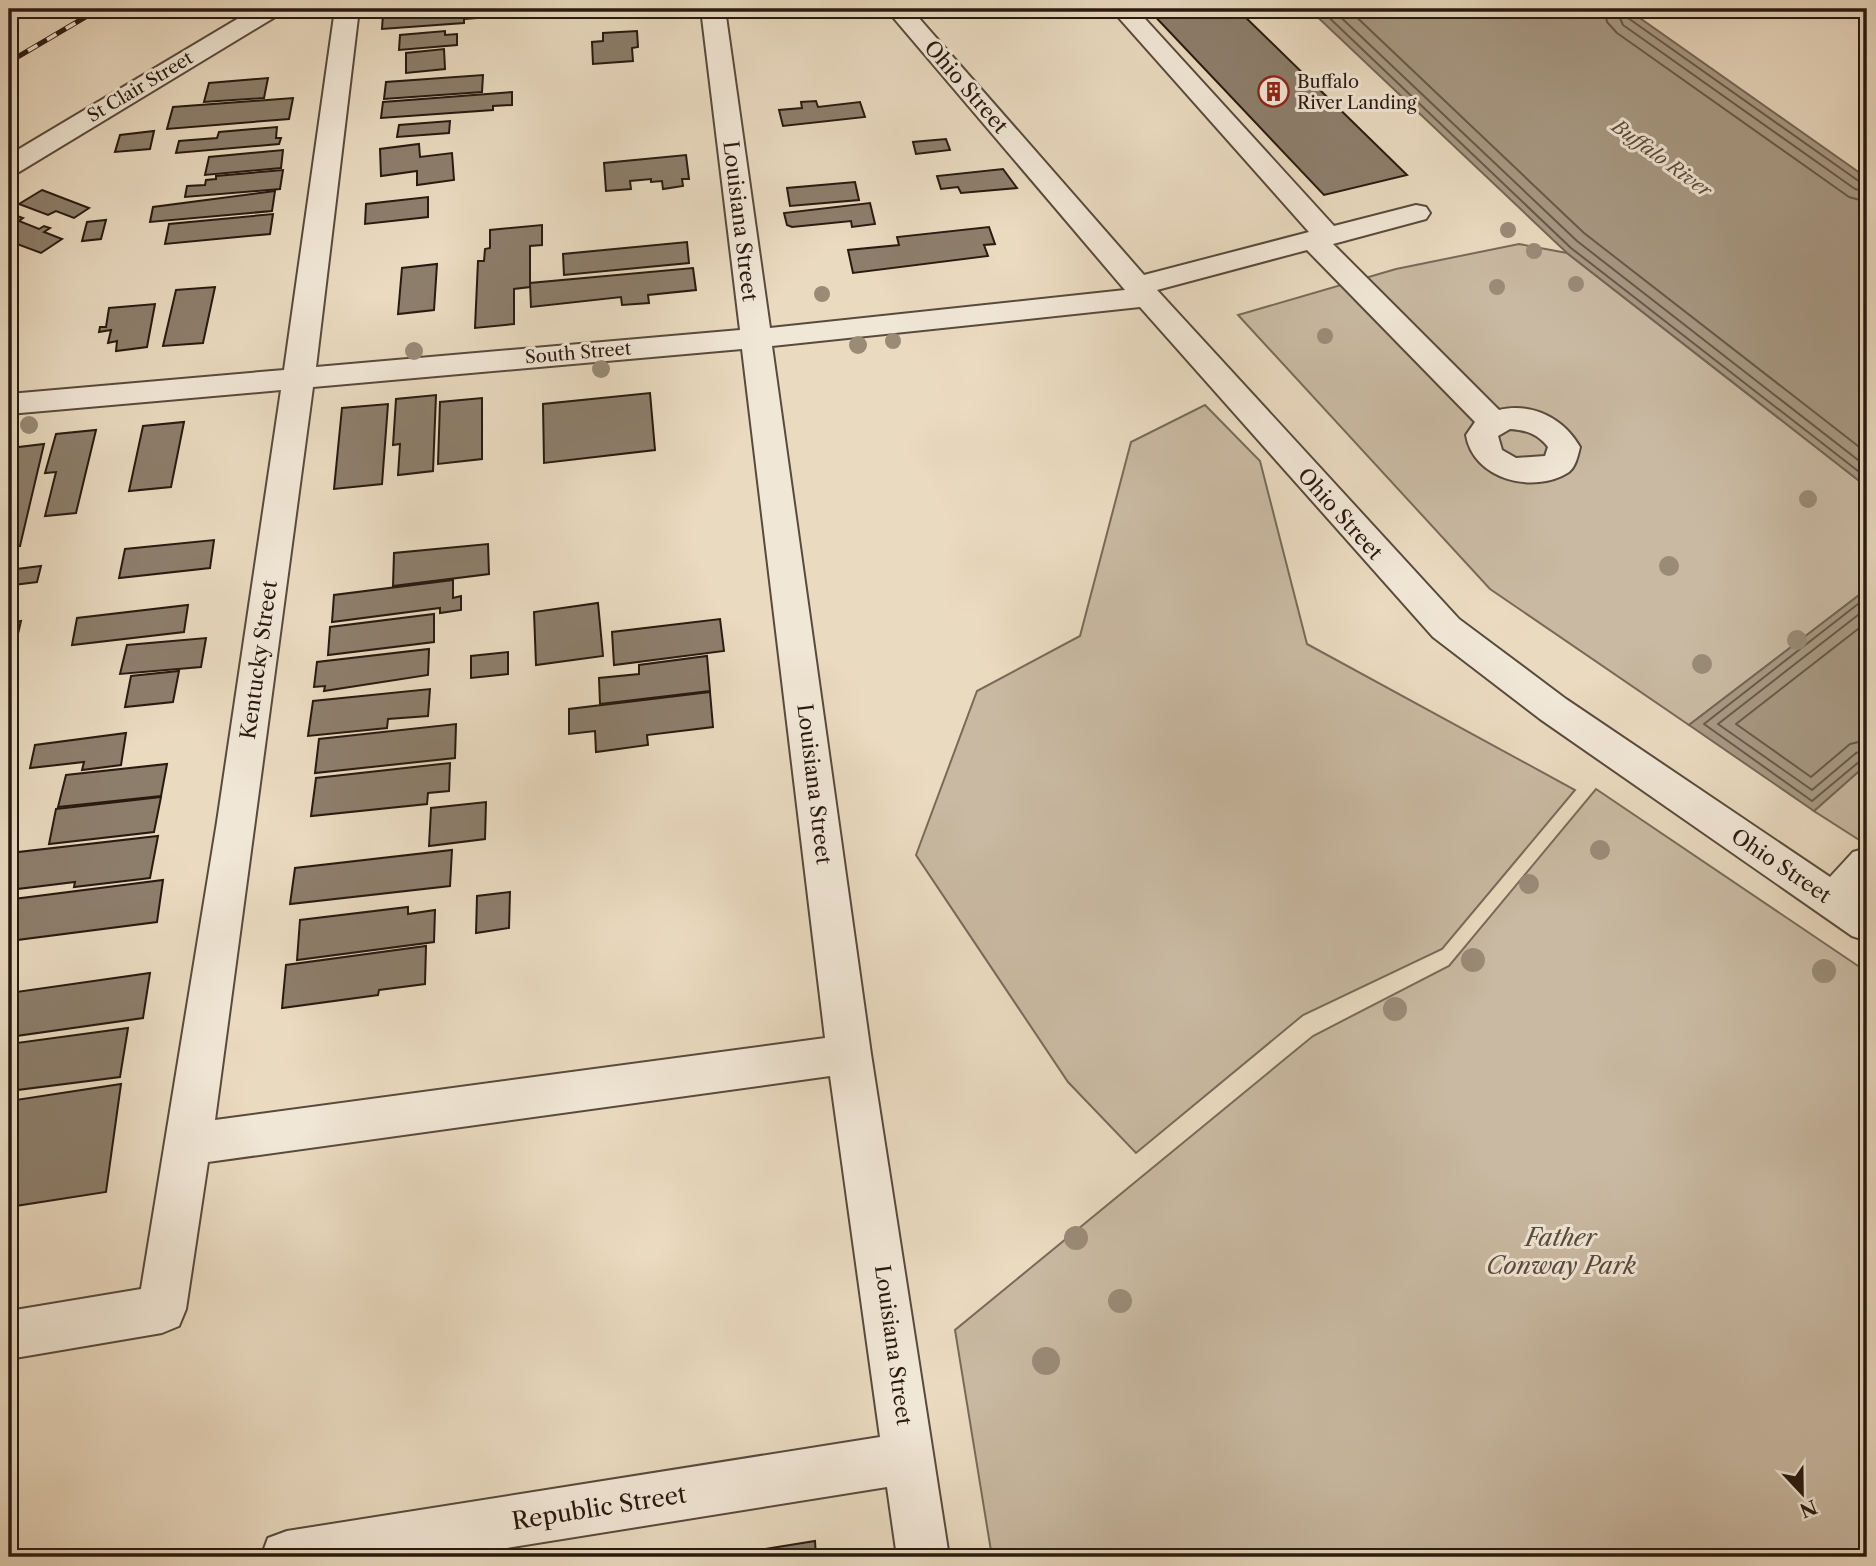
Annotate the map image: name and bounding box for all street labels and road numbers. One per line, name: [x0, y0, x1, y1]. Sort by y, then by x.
street label: Ohio Street: [919, 35, 1014, 139]
street label: St Clair Street: [83, 47, 197, 127]
street label: Louisiana Street: [718, 139, 763, 303]
street label: South Street: [524, 337, 633, 369]
street label: Ohio Street: [1293, 463, 1388, 565]
street label: Kentucky Street: [235, 578, 282, 741]
street label: Louisiana Street: [792, 702, 837, 866]
street label: Ohio Street: [1727, 823, 1836, 908]
street label: Louisiana Street: [870, 1263, 917, 1427]
street label: Republic Street: [510, 1479, 689, 1536]

